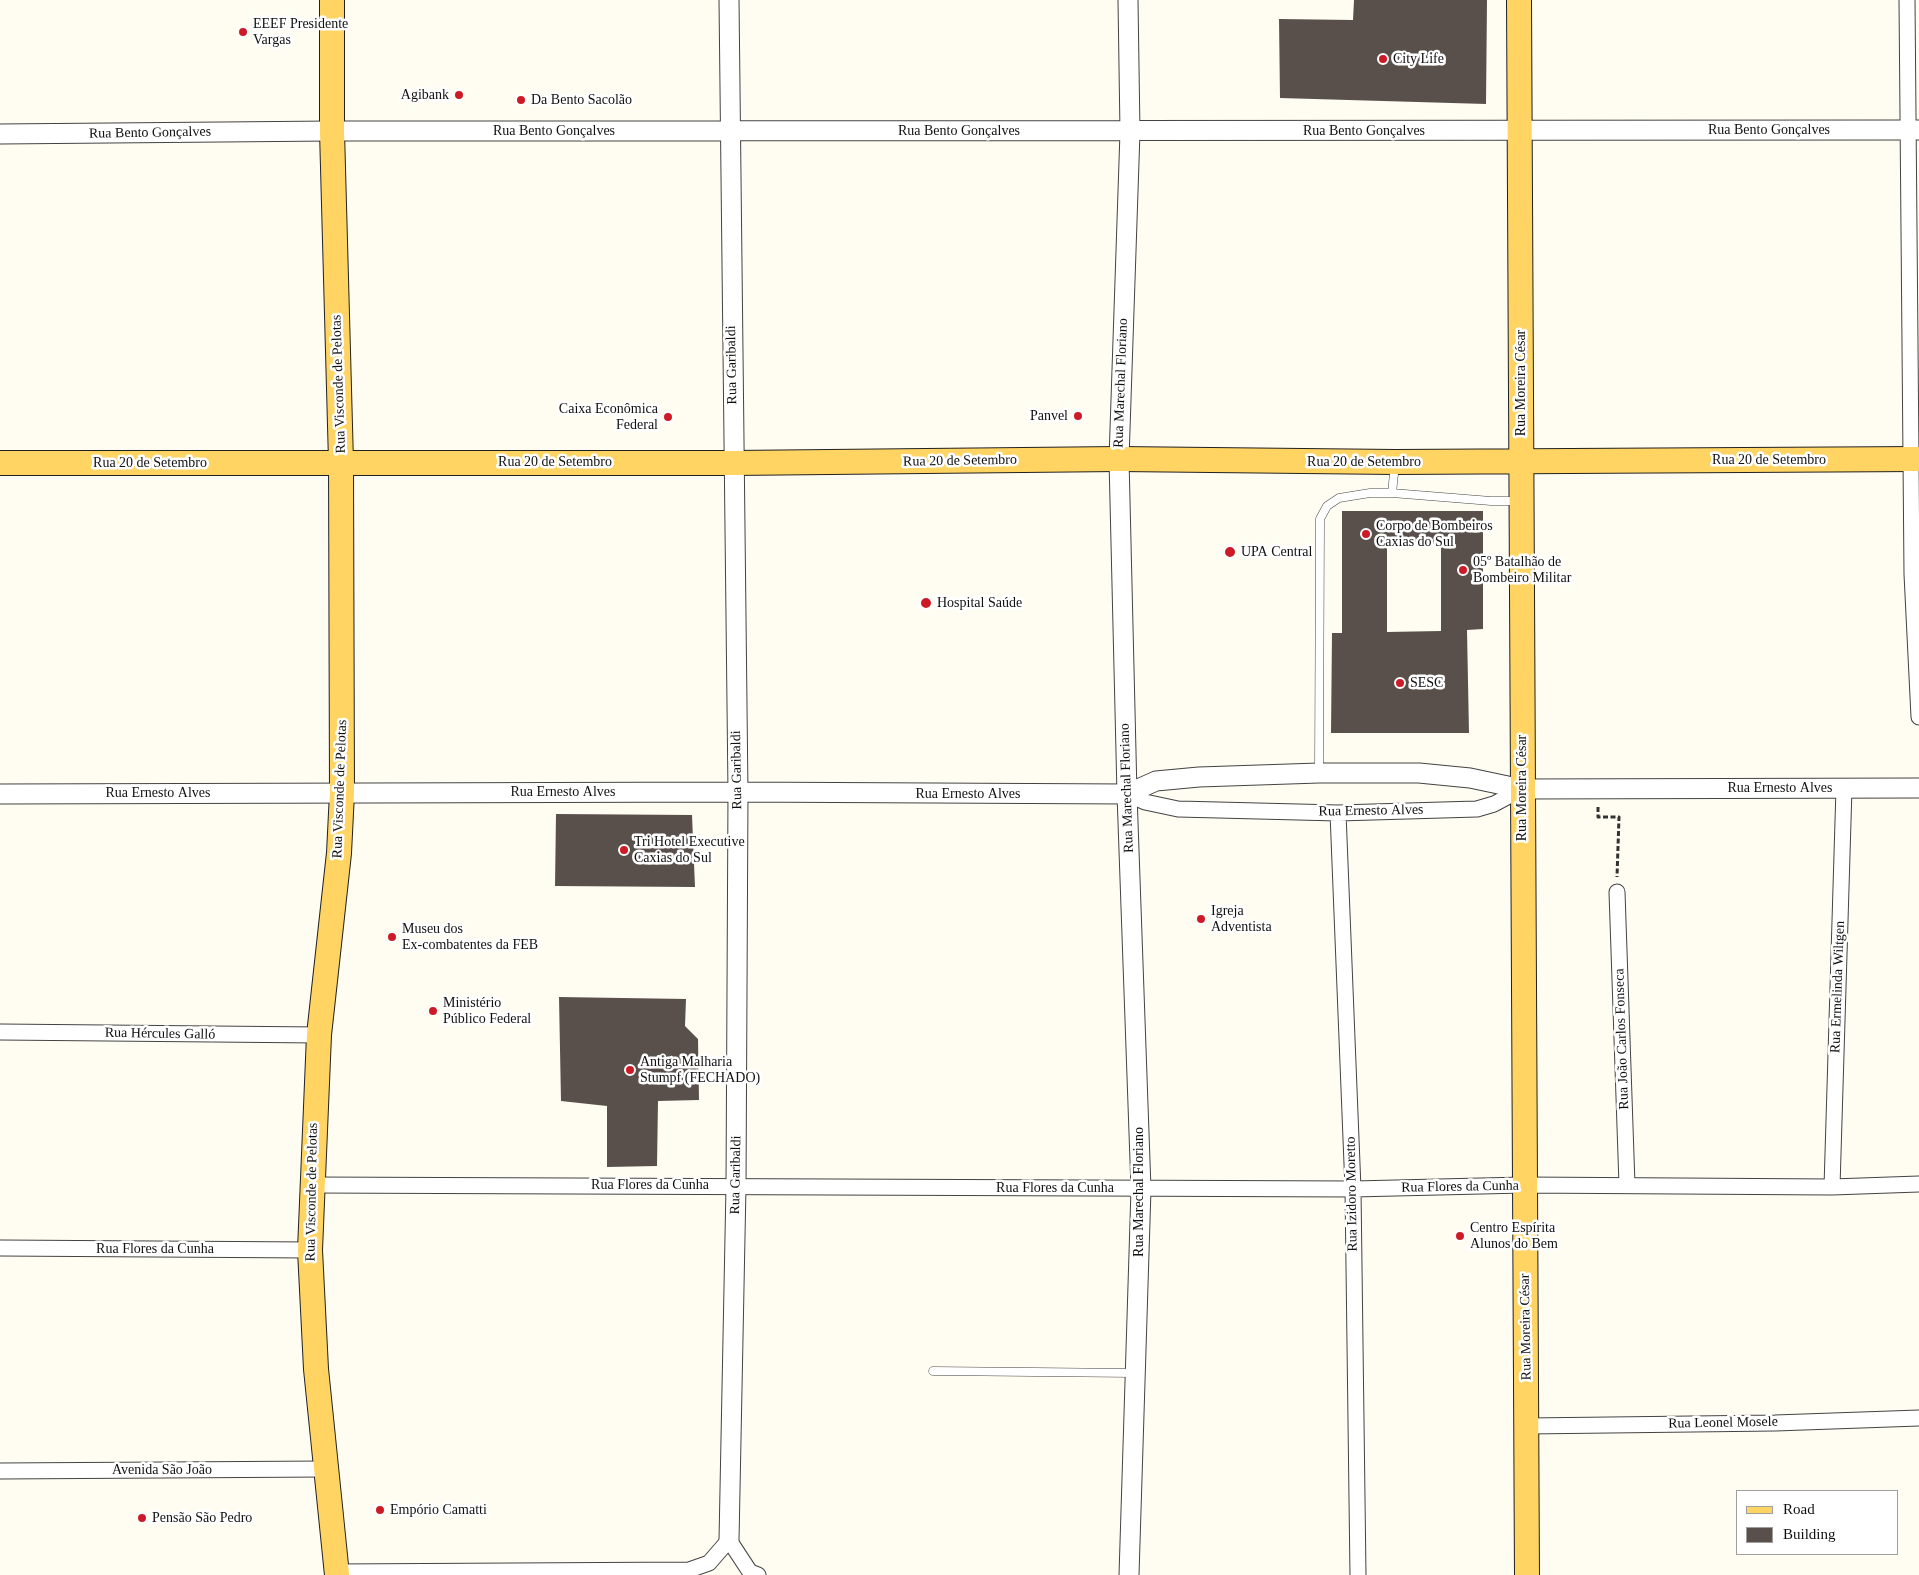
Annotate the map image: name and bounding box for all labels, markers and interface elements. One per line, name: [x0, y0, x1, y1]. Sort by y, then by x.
place label: EEEF Presidente Vargas: [253, 16, 348, 48]
marker: EEEF Presidente Vargas: [237, 26, 249, 38]
place label: City Life: [1393, 51, 1444, 67]
marker: City Life: [1377, 53, 1389, 65]
place label: Agibank: [401, 87, 449, 103]
marker: Agibank: [453, 89, 465, 101]
place label: Da Bento Sacolão: [531, 92, 632, 108]
marker: Da Bento Sacolão: [515, 94, 527, 106]
street label: Rua Bento Gonçalves: [1708, 122, 1830, 138]
street label: Rua Bento Gonçalves: [493, 123, 615, 139]
street label: Rua Bento Gonçalves: [898, 123, 1020, 139]
street label: Rua Bento Gonçalves: [1303, 123, 1425, 139]
street label: Rua Bento Gonçalves: [89, 124, 211, 142]
street label: Rua Visconde de Pelotas: [328, 314, 350, 454]
street label: Rua Marechal Floriano: [1110, 318, 1132, 448]
street label: Rua Garibaldi: [723, 325, 741, 405]
street label: Rua Moreira César: [1513, 330, 1529, 436]
place label: Caixa Econômica Federal: [559, 401, 658, 434]
place label: Panvel: [1030, 408, 1068, 424]
marker: Panvel: [1072, 410, 1084, 422]
marker: Caixa Econômica Federal: [662, 411, 674, 423]
street label: Rua 20 de Setembro: [903, 452, 1017, 470]
street label: Rua 20 de Setembro: [1712, 452, 1826, 468]
street label: Rua 20 de Setembro: [498, 454, 612, 470]
street label: Rua 20 de Setembro: [1307, 454, 1421, 470]
street label: Rua 20 de Setembro: [93, 455, 207, 471]
place label: Corpo de Bombeiros Caxias do Sul: [1376, 518, 1493, 550]
marker: Corpo de Bombeiros Caxias do Sul: [1360, 528, 1372, 540]
place label: UPA Central: [1241, 544, 1312, 560]
marker: UPA Central: [1223, 545, 1237, 559]
place label: 05º Batalhão de Bombeiro Militar: [1473, 554, 1571, 586]
marker: 05º Batalhão de Bombeiro Militar: [1457, 564, 1469, 576]
place label: Hospital Saúde: [937, 595, 1022, 611]
marker: Hospital Saúde: [919, 596, 933, 610]
place label: SESC: [1410, 675, 1443, 691]
marker: SESC: [1394, 677, 1406, 689]
street label: Rua Visconde de Pelotas: [329, 719, 351, 859]
street label: Rua Marechal Floriano: [1116, 723, 1138, 853]
street label: Rua Garibaldi: [728, 730, 746, 810]
street label: Rua Moreira César: [1514, 735, 1530, 841]
street label: Rua Ernesto Alves: [1728, 780, 1832, 796]
street label: Rua Ernesto Alves: [511, 784, 615, 800]
street label: Rua Ernesto Alves: [106, 785, 210, 801]
street label: Rua Ernesto Alves: [916, 786, 1020, 802]
street label: Rua Ernesto Alves: [1318, 802, 1424, 820]
place label: Tri Hotel Executive Caxias do Sul: [634, 834, 745, 866]
marker: Tri Hotel Executive Caxias do Sul: [618, 844, 630, 856]
place label: Igreja Adventista: [1211, 903, 1272, 936]
marker: Igreja Adventista: [1195, 913, 1207, 925]
place label: Museu dos Ex-combatentes da FEB: [402, 921, 538, 954]
street label: Rua Ermelinda Wiltgen: [1827, 921, 1849, 1053]
marker: Museu dos Ex-combatentes da FEB: [386, 931, 398, 943]
street label: Rua João Carlos Fonseca: [1611, 968, 1633, 1110]
place label: Ministério Público Federal: [443, 995, 531, 1028]
marker: Ministério Público Federal: [427, 1005, 439, 1017]
street label: Rua Hércules Galló: [105, 1025, 215, 1043]
place label: Antiga Malharia Stumpf (FECHADO): [640, 1054, 760, 1086]
marker: Antiga Malharia Stumpf (FECHADO): [624, 1064, 636, 1076]
street label: Rua Visconde de Pelotas: [302, 1122, 322, 1262]
street label: Rua Marechal Floriano: [1131, 1127, 1147, 1257]
street label: Rua Garibaldi: [727, 1135, 745, 1215]
street label: Rua Izidoro Moretto: [1343, 1136, 1361, 1252]
street label: Rua Flores da Cunha: [591, 1177, 709, 1193]
street label: Rua Flores da Cunha: [1401, 1178, 1519, 1196]
street label: Rua Flores da Cunha: [996, 1180, 1114, 1196]
place label: Centro Espírita Alunos do Bem: [1470, 1220, 1558, 1252]
marker: Centro Espírita Alunos do Bem: [1454, 1230, 1466, 1242]
street label: Rua Flores da Cunha: [96, 1241, 214, 1257]
street label: Rua Moreira César: [1517, 1274, 1535, 1380]
street label: Rua Leonel Mosele: [1668, 1414, 1778, 1432]
street label: Avenida São João: [112, 1462, 212, 1478]
legend: [1736, 1490, 1899, 1555]
text: Road: [1783, 1501, 1815, 1517]
place label: Empório Camatti: [390, 1502, 487, 1518]
marker: Empório Camatti: [374, 1504, 386, 1516]
place label: Pensão São Pedro: [152, 1510, 252, 1526]
marker: Pensão São Pedro: [136, 1512, 148, 1524]
text: Building: [1783, 1526, 1836, 1542]

